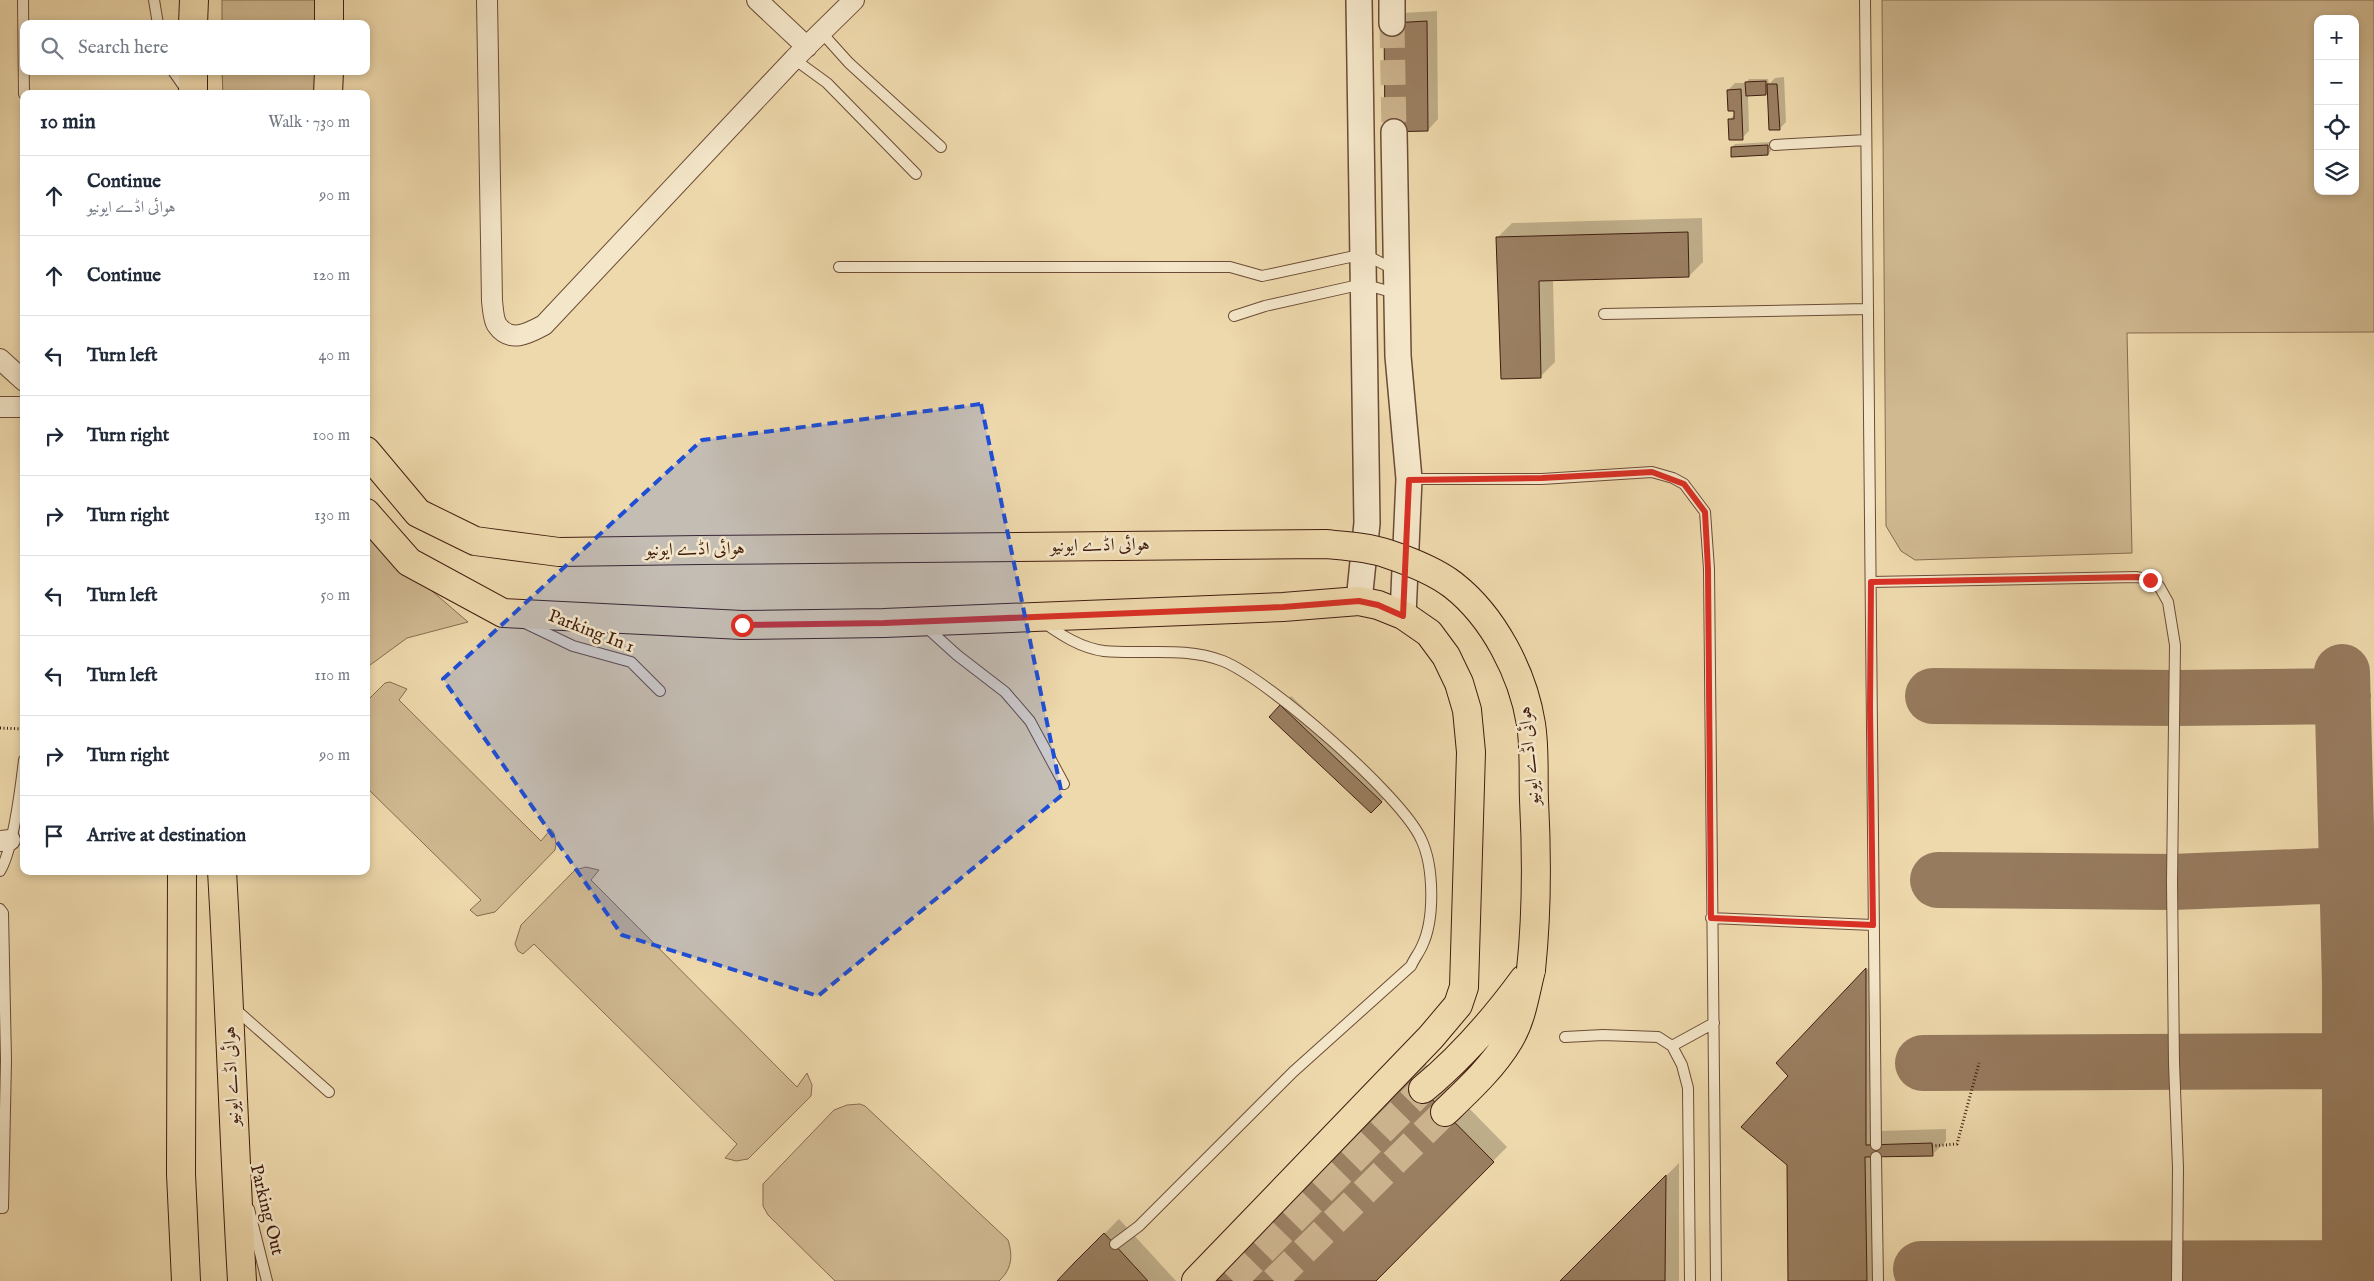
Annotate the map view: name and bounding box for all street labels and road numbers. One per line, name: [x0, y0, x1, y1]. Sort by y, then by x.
street label: ہوائی اڈے ایونیو: [1048, 534, 1150, 558]
street label: ہوائی اڈے ایونیو: [643, 538, 745, 562]
street label: Parking In 1: [545, 605, 637, 659]
street label: ہوائی اڈے ایونیو: [1514, 705, 1546, 809]
street label: ہوائی اڈے ایونیو: [219, 1026, 245, 1128]
street label: Parking Out: [244, 1162, 288, 1258]

